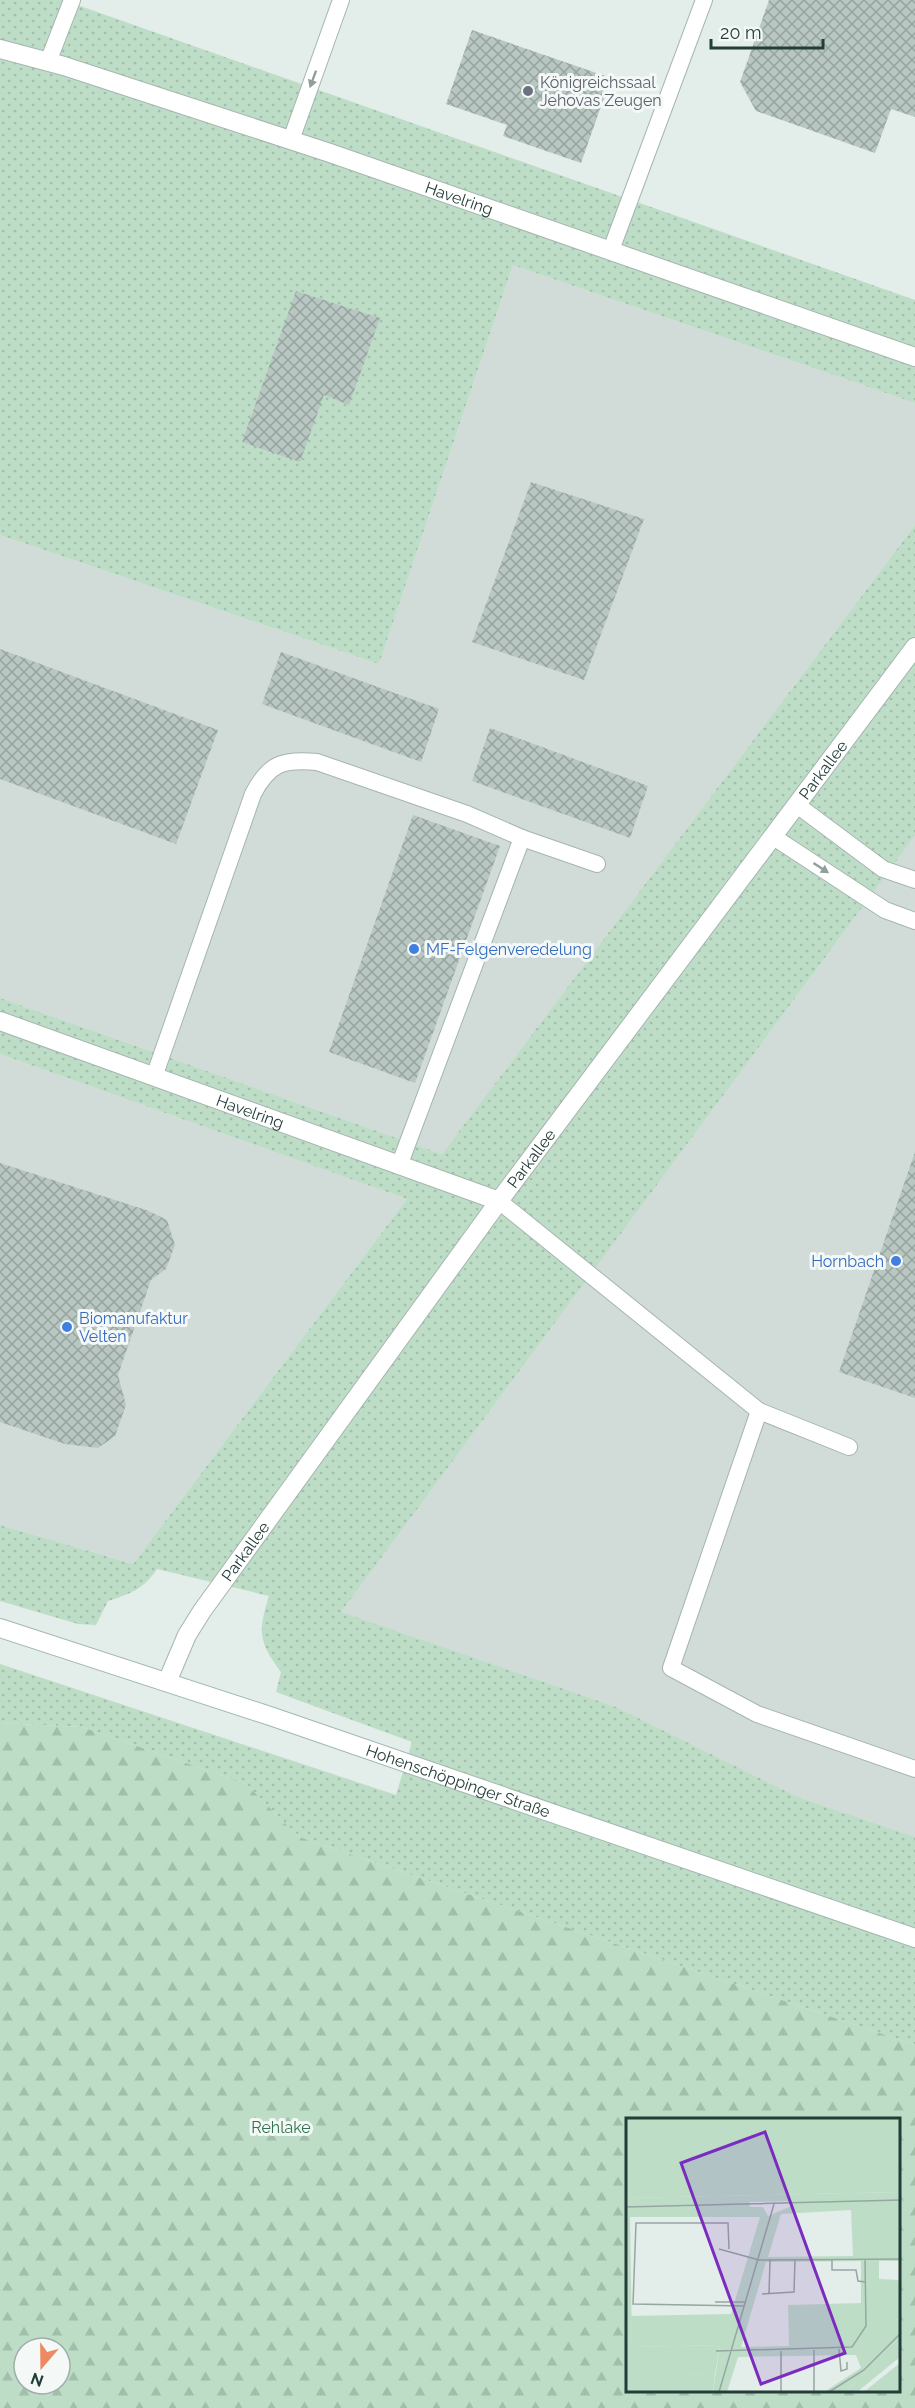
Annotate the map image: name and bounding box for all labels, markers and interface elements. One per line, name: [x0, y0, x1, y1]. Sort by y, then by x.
scale bar: [711, 12, 824, 50]
text: 20 m: [720, 22, 762, 43]
one-way arrow: [307, 70, 317, 88]
place label: Königreichssaal Jehovas Zeugen: [540, 73, 662, 110]
marker: Königreichssaal Jehovas Zeugen: [521, 84, 535, 98]
street label: Havelring: [423, 177, 496, 219]
street label: Parkallee: [795, 736, 851, 803]
one-way arrow: [813, 863, 830, 874]
place label: MF-Felgenveredelung: [426, 940, 592, 959]
marker: MF-Felgenveredelung: [407, 942, 421, 956]
street label: Havelring: [214, 1090, 287, 1132]
street label: Parkallee: [503, 1125, 559, 1192]
place label: Hornbach: [811, 1252, 884, 1271]
marker: Hornbach: [889, 1254, 903, 1268]
place label: Biomanufaktur Velten: [79, 1309, 188, 1346]
marker: Biomanufaktur Velten: [60, 1320, 74, 1334]
street label: Parkallee: [217, 1518, 273, 1585]
street label: Hohenschöppinger Straße: [364, 1740, 553, 1821]
park label: Rehlake: [251, 2118, 311, 2137]
inset map: [626, 2118, 900, 2393]
north arrow: [12, 2336, 72, 2396]
text: N: [28, 2369, 46, 2391]

